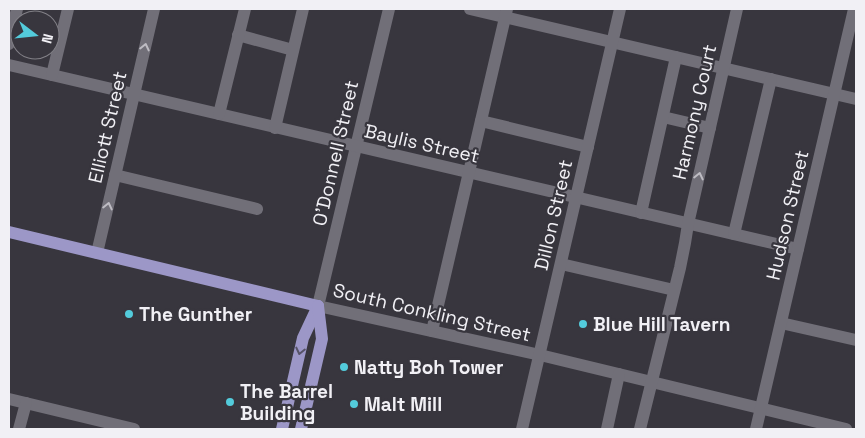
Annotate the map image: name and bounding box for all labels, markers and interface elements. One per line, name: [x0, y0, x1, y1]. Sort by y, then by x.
north arrow: [10, 10, 60, 60]
text: N: [38, 32, 57, 46]
street label: Harmony Court: [667, 42, 722, 182]
one-way arrow: [139, 43, 150, 52]
street label: Elliott Street: [82, 69, 133, 186]
street label: O'Donnell Street: [307, 78, 364, 228]
street label: Baylis Street: [362, 118, 482, 169]
street label: Hudson Street: [760, 148, 815, 283]
street label: Dillon Street: [529, 157, 578, 273]
one-way arrow: [693, 172, 703, 181]
one-way arrow: [102, 201, 113, 210]
street label: South Conkling Street: [331, 278, 533, 347]
place label: The Gunther: [139, 302, 252, 327]
marker: The Gunther: [123, 308, 135, 320]
place label: Blue Hill Tavern: [593, 312, 730, 337]
marker: Blue Hill Tavern: [577, 318, 589, 330]
one-way arrow: [295, 346, 306, 355]
place label: Natty Boh Tower: [354, 355, 504, 380]
marker: Natty Boh Tower: [338, 361, 350, 373]
place label: The Barrel Building: [240, 379, 333, 426]
place label: Malt Mill: [364, 392, 442, 417]
marker: The Barrel Building: [224, 396, 236, 408]
marker: Malt Mill: [348, 398, 360, 410]

